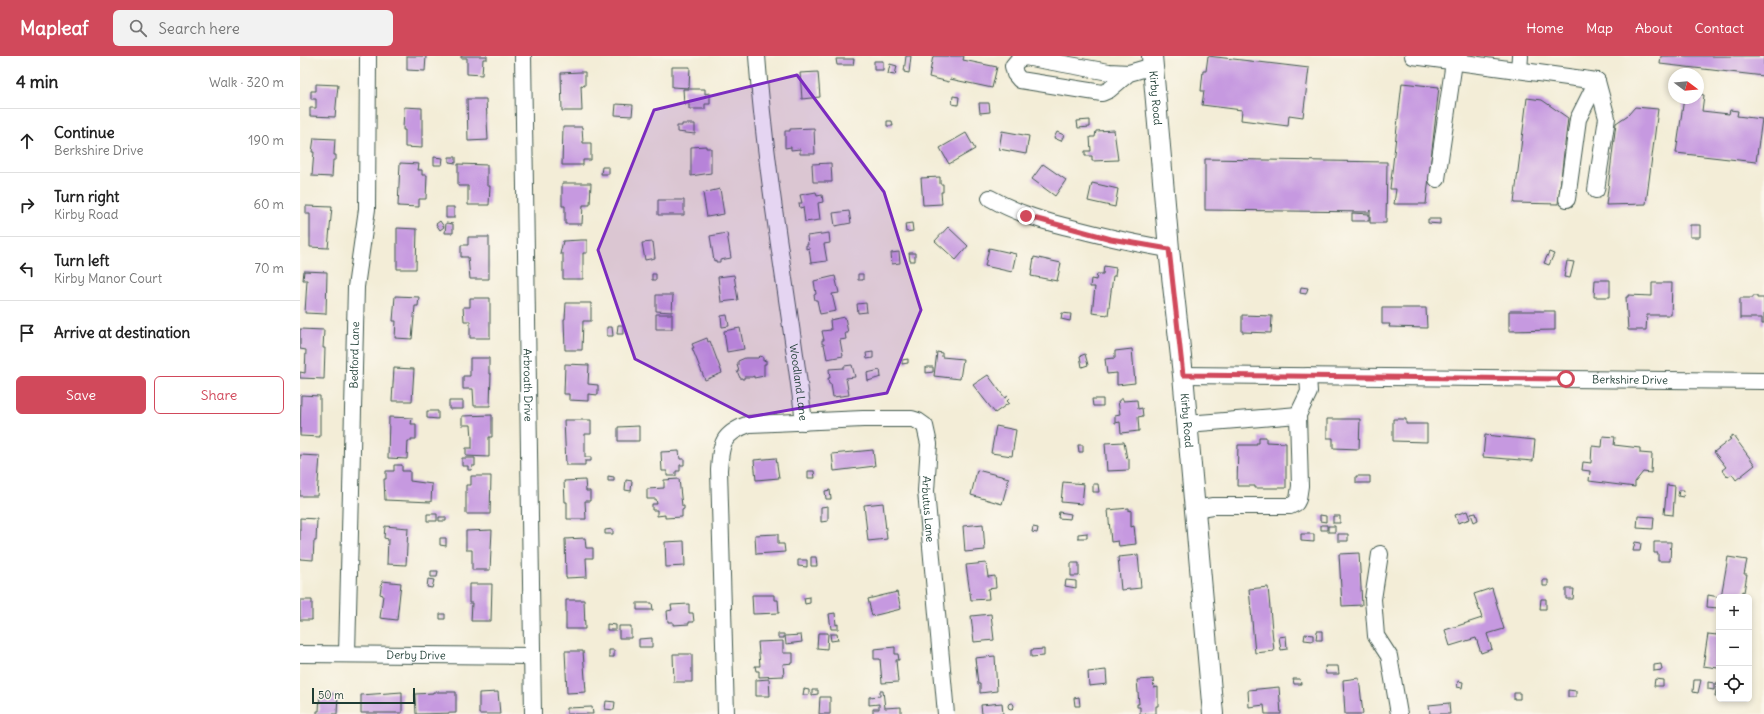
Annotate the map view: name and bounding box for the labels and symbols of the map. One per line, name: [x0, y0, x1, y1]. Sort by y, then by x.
north arrow: [1668, 68, 1704, 104]
street label: Kirby Road: [1146, 70, 1165, 126]
route end: [1017, 207, 1035, 225]
street label: Bedford Lane: [347, 321, 362, 389]
street label: Woodland Lane: [787, 343, 811, 421]
street label: Arbroath Drive: [520, 348, 536, 422]
route start: [1557, 370, 1575, 388]
street label: Berkshire Drive: [1592, 372, 1668, 387]
street label: Kirby Road: [1178, 393, 1196, 449]
street label: Arbutus Lane: [919, 476, 938, 543]
street label: Derby Drive: [386, 648, 446, 662]
scale bar: [312, 686, 415, 705]

